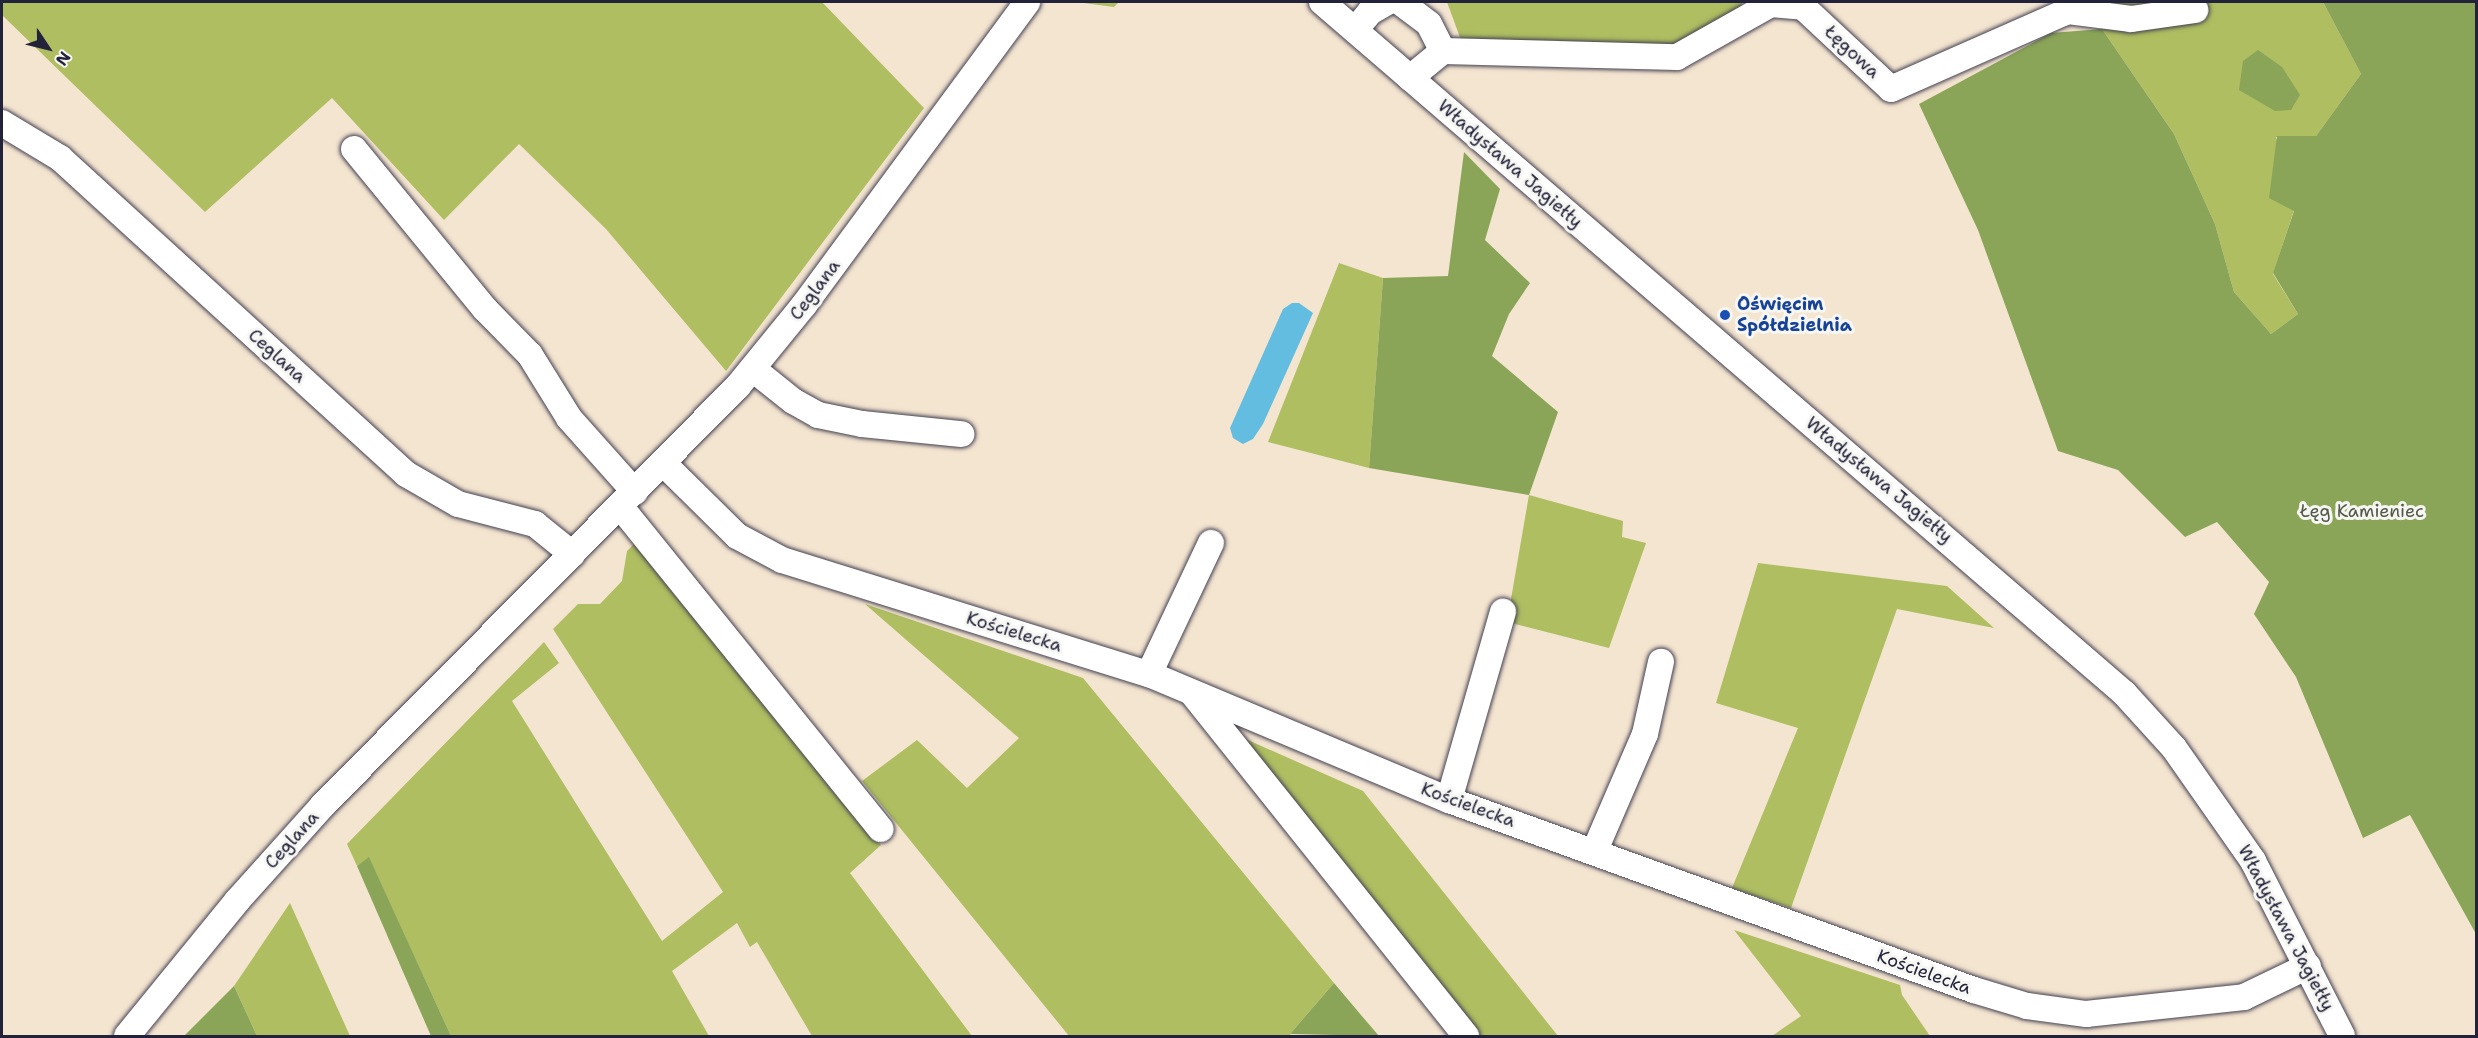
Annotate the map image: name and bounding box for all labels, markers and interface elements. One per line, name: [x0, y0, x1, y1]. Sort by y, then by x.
north arrow: [18, 18, 78, 78]
street label: Łęgowa: [1820, 21, 1884, 83]
text: N: [51, 47, 75, 70]
street label: Władysława Jagiełły: [1433, 95, 1587, 233]
street label: Ceglana: [785, 255, 845, 325]
place label: Oświęcim Spółdzielnia: [1737, 294, 1852, 336]
marker: Oświęcim Spółdzielnia: [1718, 308, 1732, 322]
street label: Ceglana: [244, 324, 310, 388]
street label: Władysława Jagiełły: [1801, 412, 1957, 548]
park label: Łęg Kamieniec: [2300, 500, 2424, 522]
street label: Kościelecka: [964, 607, 1064, 657]
street label: Kościelecka: [1418, 778, 1518, 832]
street label: Ceglana: [260, 807, 324, 873]
street label: Władysława Jagiełły: [2233, 841, 2339, 1015]
street label: Kościelecka: [1874, 945, 1974, 999]

